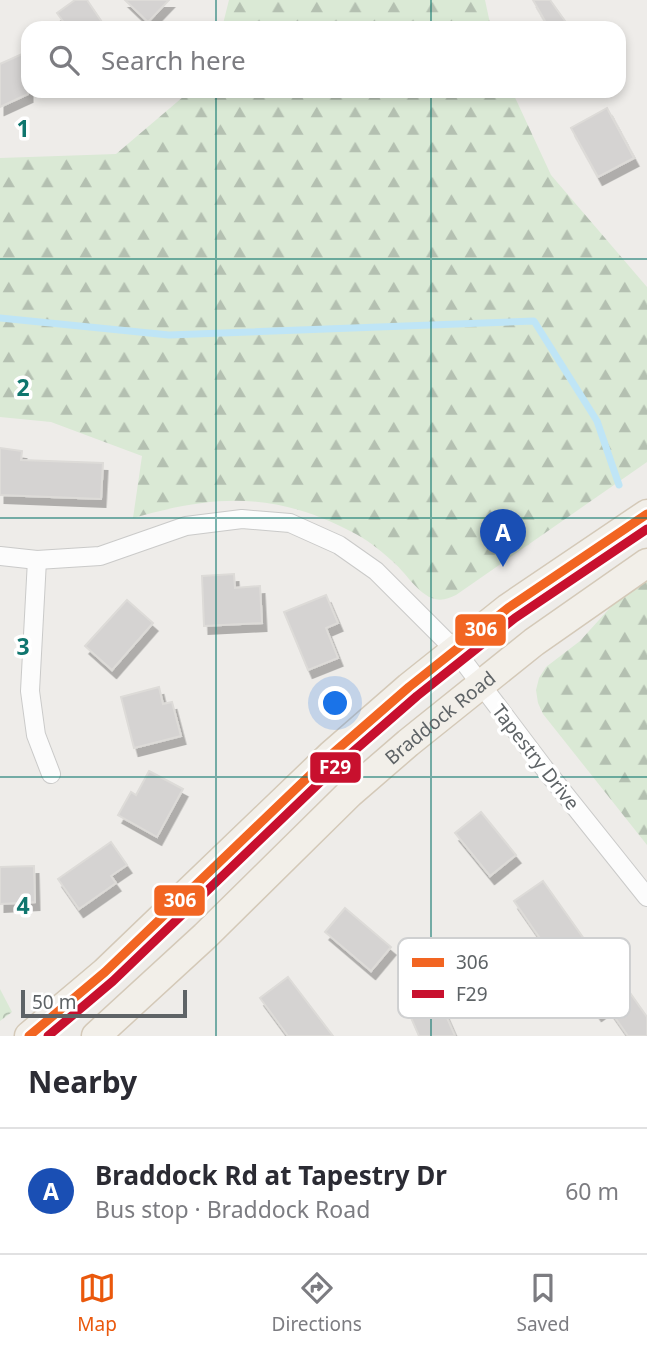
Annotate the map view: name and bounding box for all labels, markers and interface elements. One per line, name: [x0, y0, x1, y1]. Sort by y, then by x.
search box: [21, 21, 626, 98]
icon: search: [45, 41, 83, 79]
text: Search here: [101, 42, 246, 78]
text: 1: [16, 112, 30, 144]
text: 2: [16, 371, 30, 403]
pin: A: [480, 509, 526, 567]
line badge: 306: [454, 613, 507, 647]
text: 306: [465, 616, 497, 642]
text: 3: [16, 630, 30, 662]
street label: Braddock Road: [379, 665, 501, 770]
your location: [318, 686, 352, 720]
street label: Tapestry Drive: [486, 699, 586, 815]
line badge: F29: [309, 751, 362, 784]
text: F29: [319, 754, 351, 780]
line badge: 306: [153, 884, 206, 917]
text: 306: [164, 887, 196, 913]
text: 4: [16, 889, 30, 921]
legend: [398, 938, 630, 1018]
text: 306: [456, 949, 489, 975]
text: F29: [456, 981, 488, 1007]
scale bar: [21, 987, 187, 1019]
text: 50 m: [32, 989, 76, 1015]
text: Nearby: [28, 1061, 137, 1102]
text: Braddock Rd at Tapestry Dr: [95, 1157, 447, 1193]
text: A: [43, 1175, 59, 1207]
text: 60 m: [565, 1175, 619, 1207]
text: Bus stop · Braddock Road: [95, 1193, 370, 1225]
tab: Map: [77, 1269, 117, 1337]
tab: Directions: [272, 1269, 362, 1337]
tab: Saved: [516, 1269, 570, 1337]

